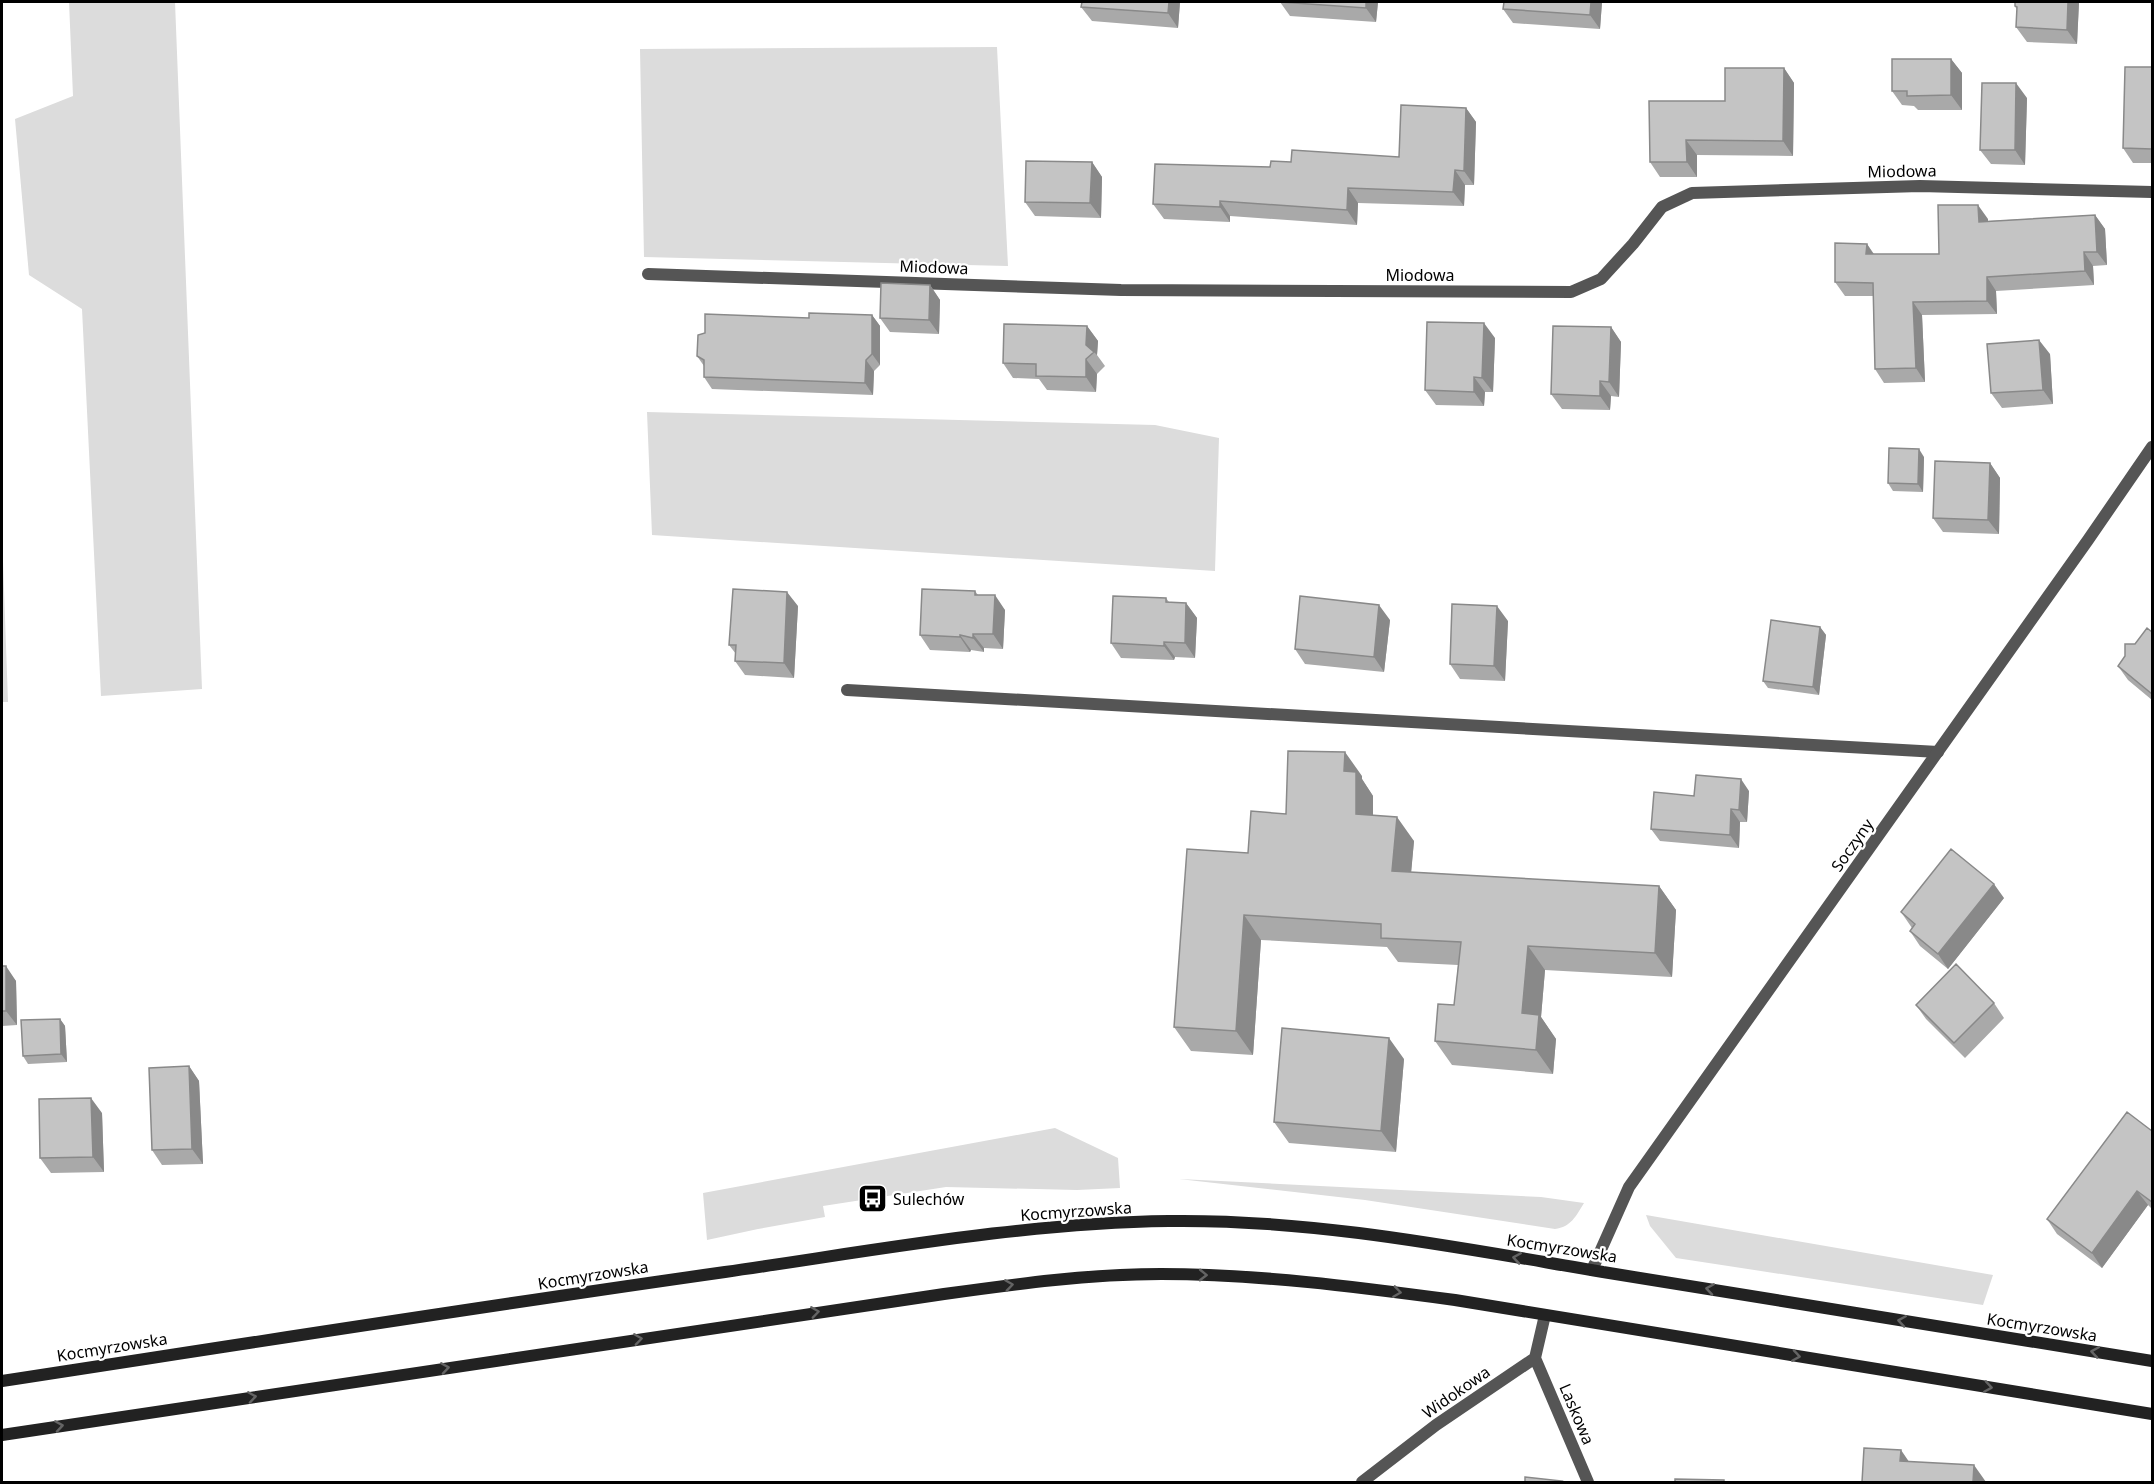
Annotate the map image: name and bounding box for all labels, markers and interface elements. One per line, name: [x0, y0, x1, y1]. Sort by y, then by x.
street label: Miodowa: [1867, 159, 1937, 183]
street label: Miodowa: [899, 255, 969, 279]
street label: Miodowa: [1385, 264, 1455, 286]
street label: Soczyny: [1826, 813, 1879, 876]
bus stop icon: Sulechów: [856, 1183, 888, 1215]
place label: Sulechów: [893, 1188, 965, 1210]
street label: Kocmyrzowska: [1020, 1196, 1132, 1226]
street label: Kocmyrzowska: [1505, 1228, 1619, 1268]
one-way arrow: [1513, 1252, 1522, 1264]
street label: Kocmyrzowska: [536, 1255, 650, 1295]
one-way arrow: [1199, 1269, 1208, 1281]
one-way arrow: [1004, 1280, 1013, 1292]
one-way arrow: [1705, 1283, 1715, 1296]
one-way arrow: [1393, 1286, 1402, 1298]
one-way arrow: [811, 1307, 820, 1319]
street label: Kocmyrzowska: [1985, 1307, 2099, 1347]
one-way arrow: [1898, 1315, 1907, 1327]
street label: Kocmyrzowska: [55, 1327, 169, 1367]
one-way arrow: [633, 1334, 642, 1346]
one-way arrow: [2090, 1346, 2100, 1359]
one-way arrow: [1790, 1349, 1800, 1362]
street label: Widokowa: [1418, 1361, 1494, 1423]
one-way arrow: [440, 1362, 450, 1374]
street label: Laskowa: [1554, 1380, 1600, 1448]
one-way arrow: [1983, 1380, 1993, 1393]
one-way arrow: [248, 1391, 257, 1403]
one-way arrow: [55, 1420, 64, 1432]

